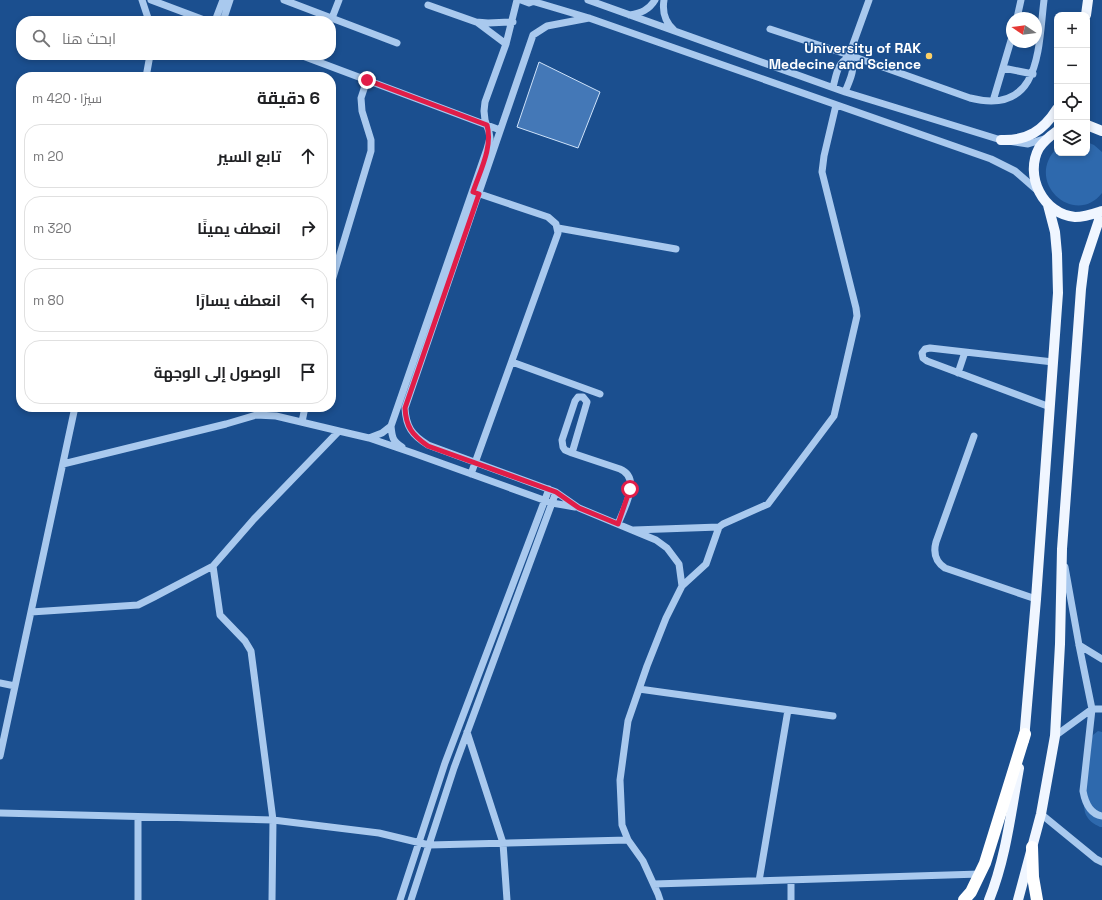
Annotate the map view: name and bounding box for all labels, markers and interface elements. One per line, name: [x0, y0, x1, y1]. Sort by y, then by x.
north arrow: [1006, 12, 1042, 48]
map controls: [1054, 12, 1090, 156]
button: +: [1054, 12, 1090, 48]
search box: [16, 16, 336, 60]
icon: search: [30, 27, 52, 49]
text: ابحث هنا: [62, 29, 116, 48]
place label: University of RAK Medecine and Science: [769, 39, 921, 73]
button: −: [1054, 48, 1090, 84]
marker: University of RAK Medecine and Science: [924, 51, 934, 61]
route end: [358, 71, 376, 89]
button: locate: [1054, 84, 1090, 120]
text: 6 دقيقة: [257, 87, 320, 109]
text: سيرًا · 420 m: [32, 90, 102, 107]
button: layers: [1054, 120, 1090, 156]
icon: ahead: [297, 145, 319, 167]
text: تابع السير: [218, 147, 281, 166]
text: 20 m: [33, 148, 64, 165]
icon: right: [297, 217, 319, 239]
text: انعطف يمينًا: [197, 219, 281, 238]
text: 320 m: [33, 220, 72, 237]
icon: left: [297, 289, 319, 311]
text: انعطف يسارًا: [195, 291, 281, 310]
text: 80 m: [33, 292, 64, 309]
icon: arrive: [297, 361, 319, 383]
text: الوصول إلى الوجهة: [154, 363, 281, 382]
route start: [621, 480, 639, 498]

